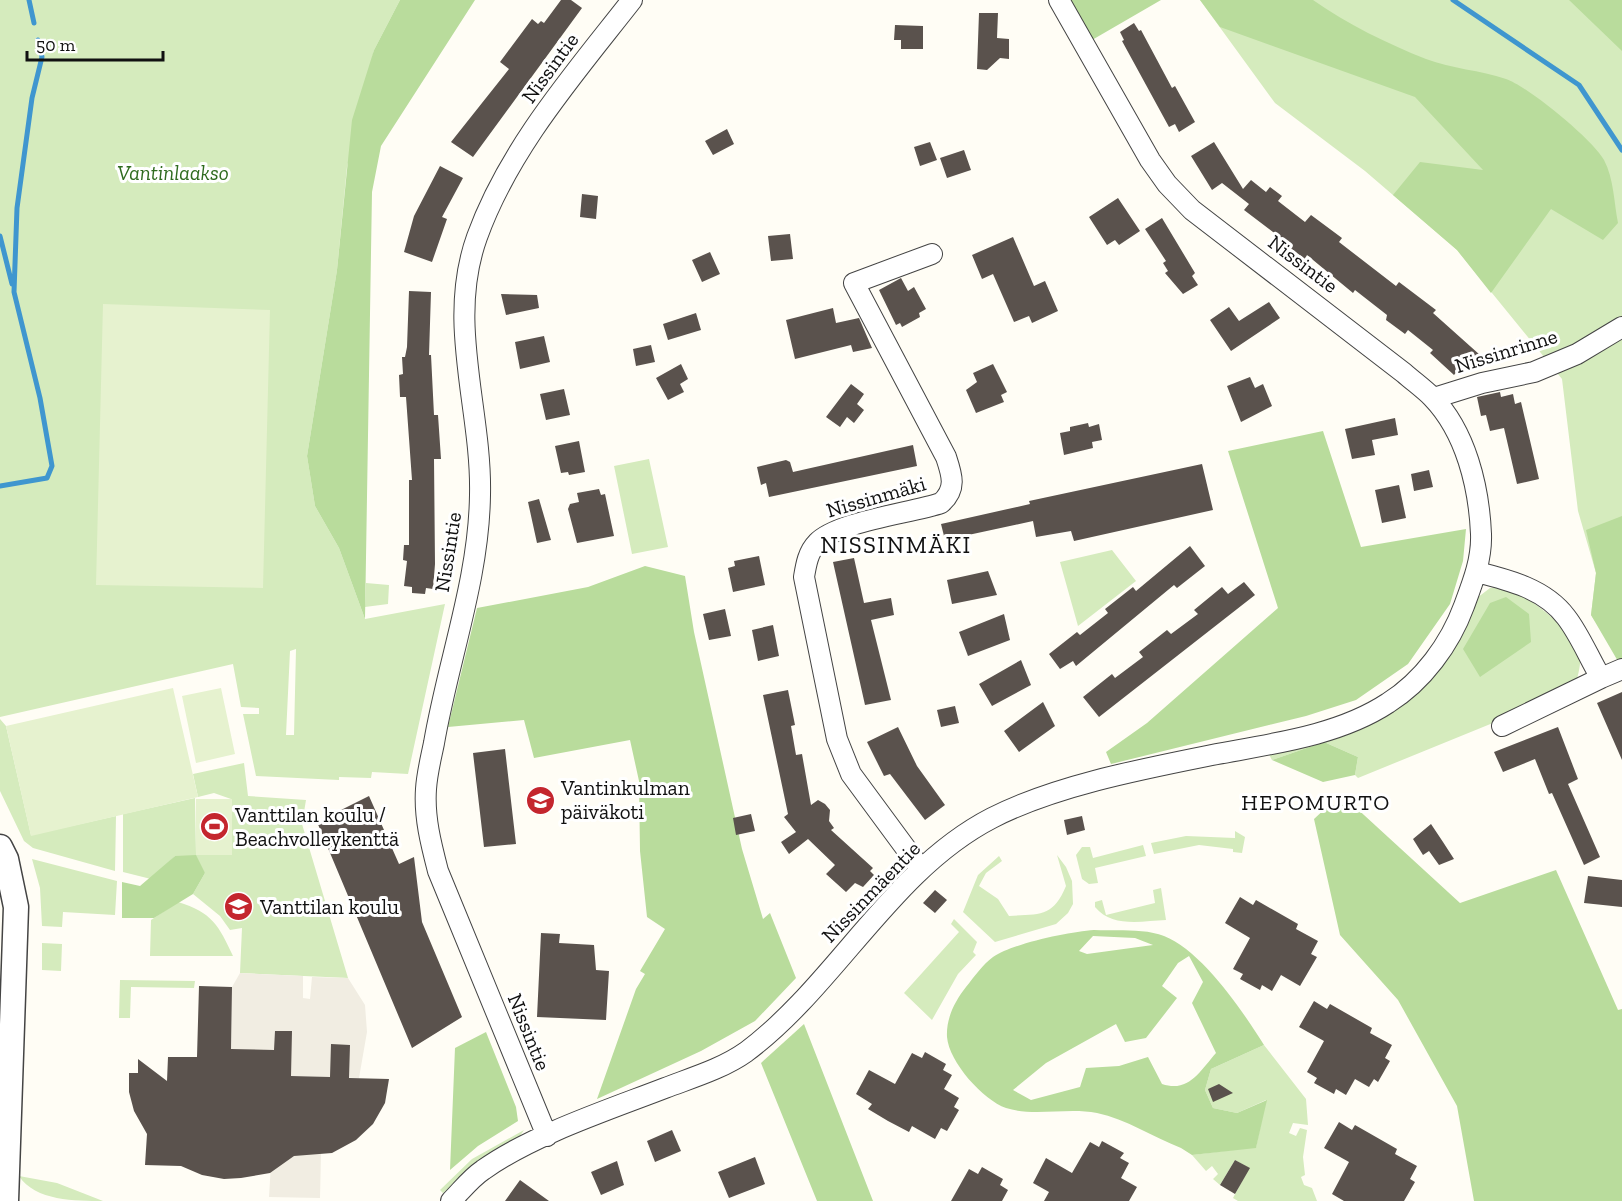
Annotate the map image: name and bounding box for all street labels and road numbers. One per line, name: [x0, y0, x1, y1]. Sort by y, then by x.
street label: Nissintie: [516, 28, 584, 108]
street label: Nissintie: [1263, 229, 1343, 298]
street label: Nissinrinne: [1452, 323, 1560, 378]
street label: Nissinmäki: [823, 470, 929, 523]
street label: Nissintie: [429, 510, 466, 594]
street label: Nissinmäentie: [816, 836, 925, 947]
street label: Nissintie: [503, 990, 556, 1074]

